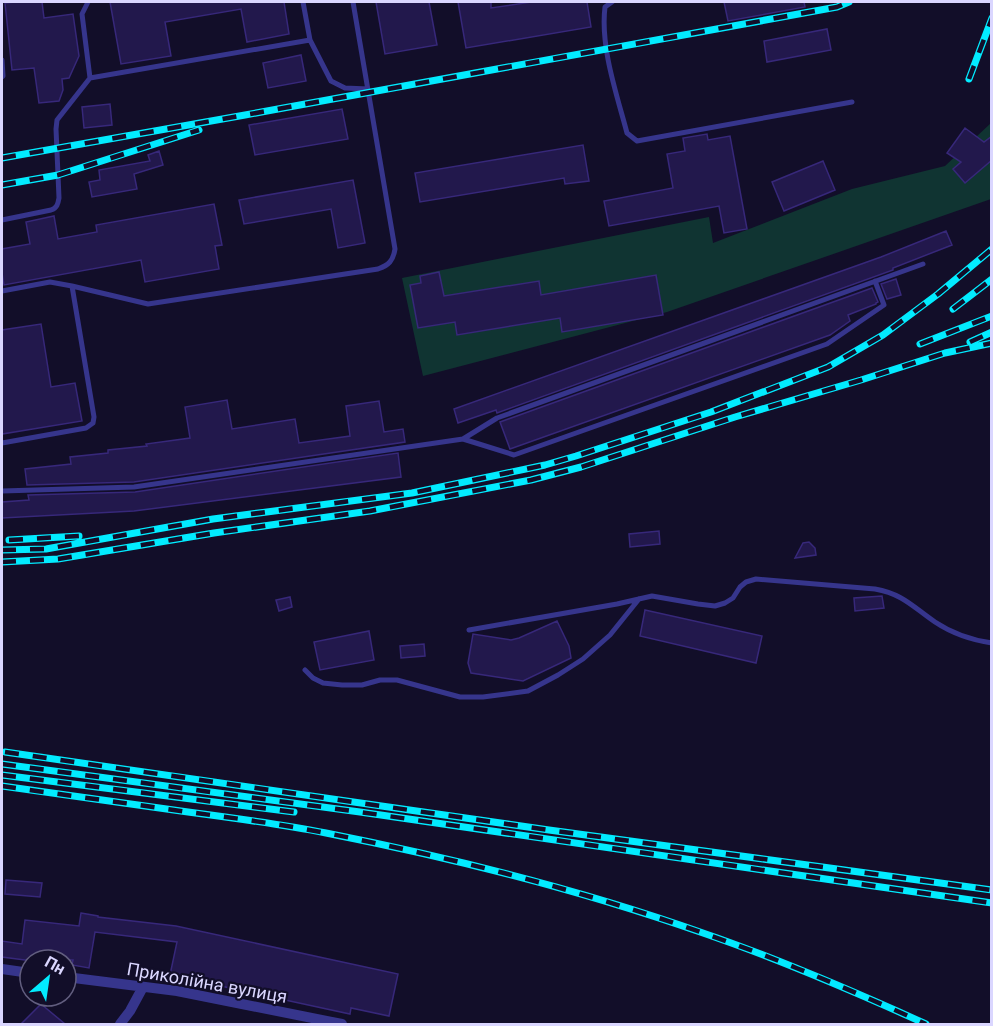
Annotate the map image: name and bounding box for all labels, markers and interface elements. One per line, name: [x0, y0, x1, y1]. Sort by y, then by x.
north arrow: [18, 948, 78, 1008]
text: Пн: [42, 952, 69, 979]
street label: Приколійна вулиця: [125, 958, 289, 1007]

